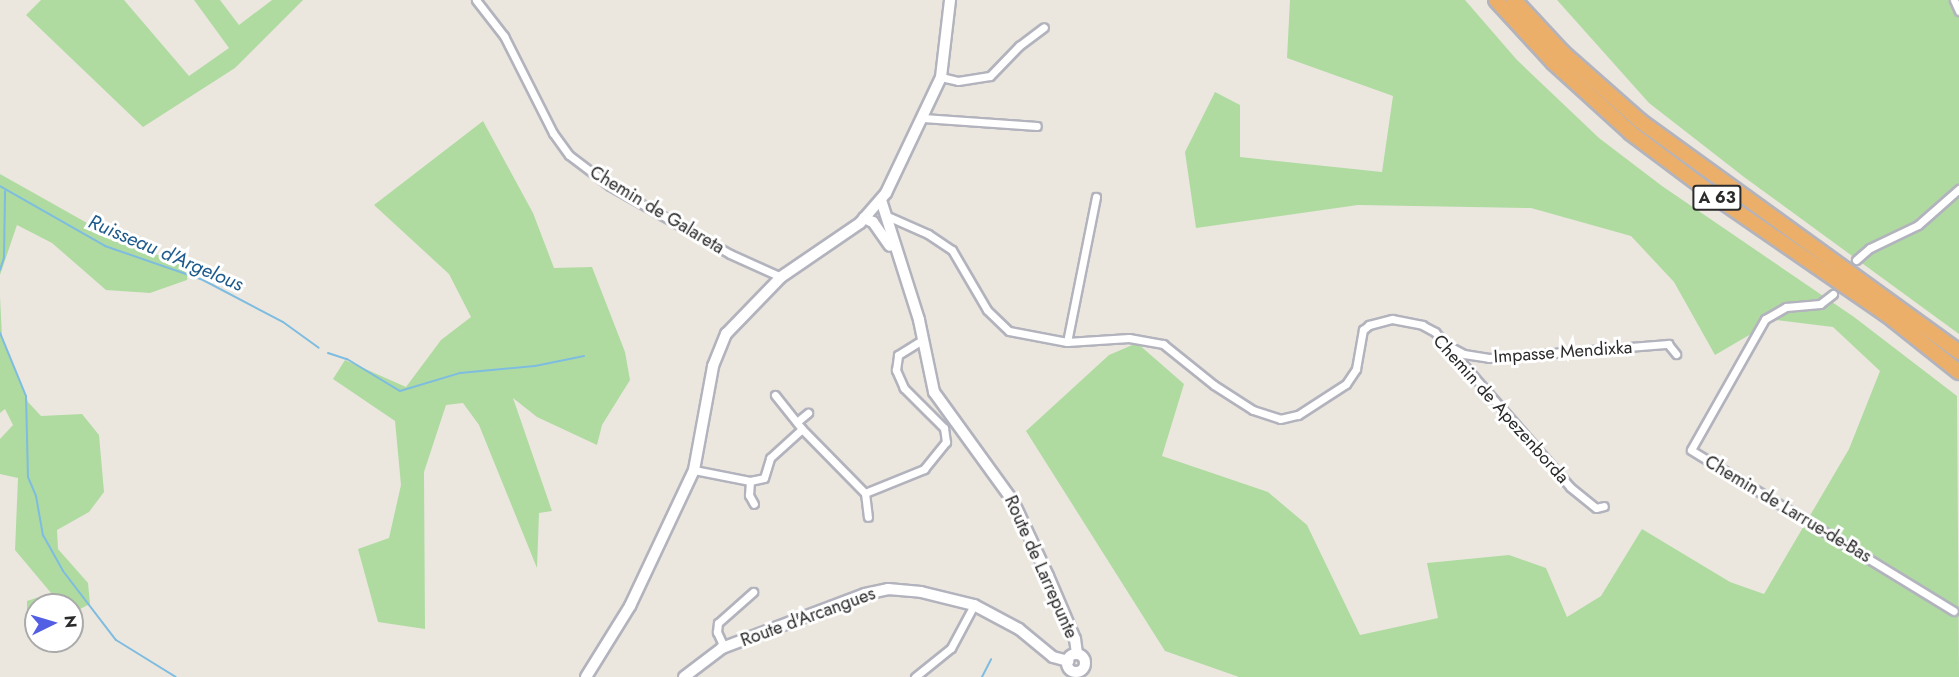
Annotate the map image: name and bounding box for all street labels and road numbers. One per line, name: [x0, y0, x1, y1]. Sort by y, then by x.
street label: Chemin de Galareta: [586, 161, 728, 259]
road number: A 63: [1692, 185, 1742, 211]
street label: Chemin de Apezenborda: [1429, 330, 1573, 488]
street label: Impasse Mendixka: [1493, 336, 1633, 368]
street label: Chemin de Larrue-de-Bas: [1701, 451, 1875, 567]
street label: Route de Larrepunte: [1000, 492, 1082, 642]
street label: Route d'Arcangues: [738, 583, 878, 651]

